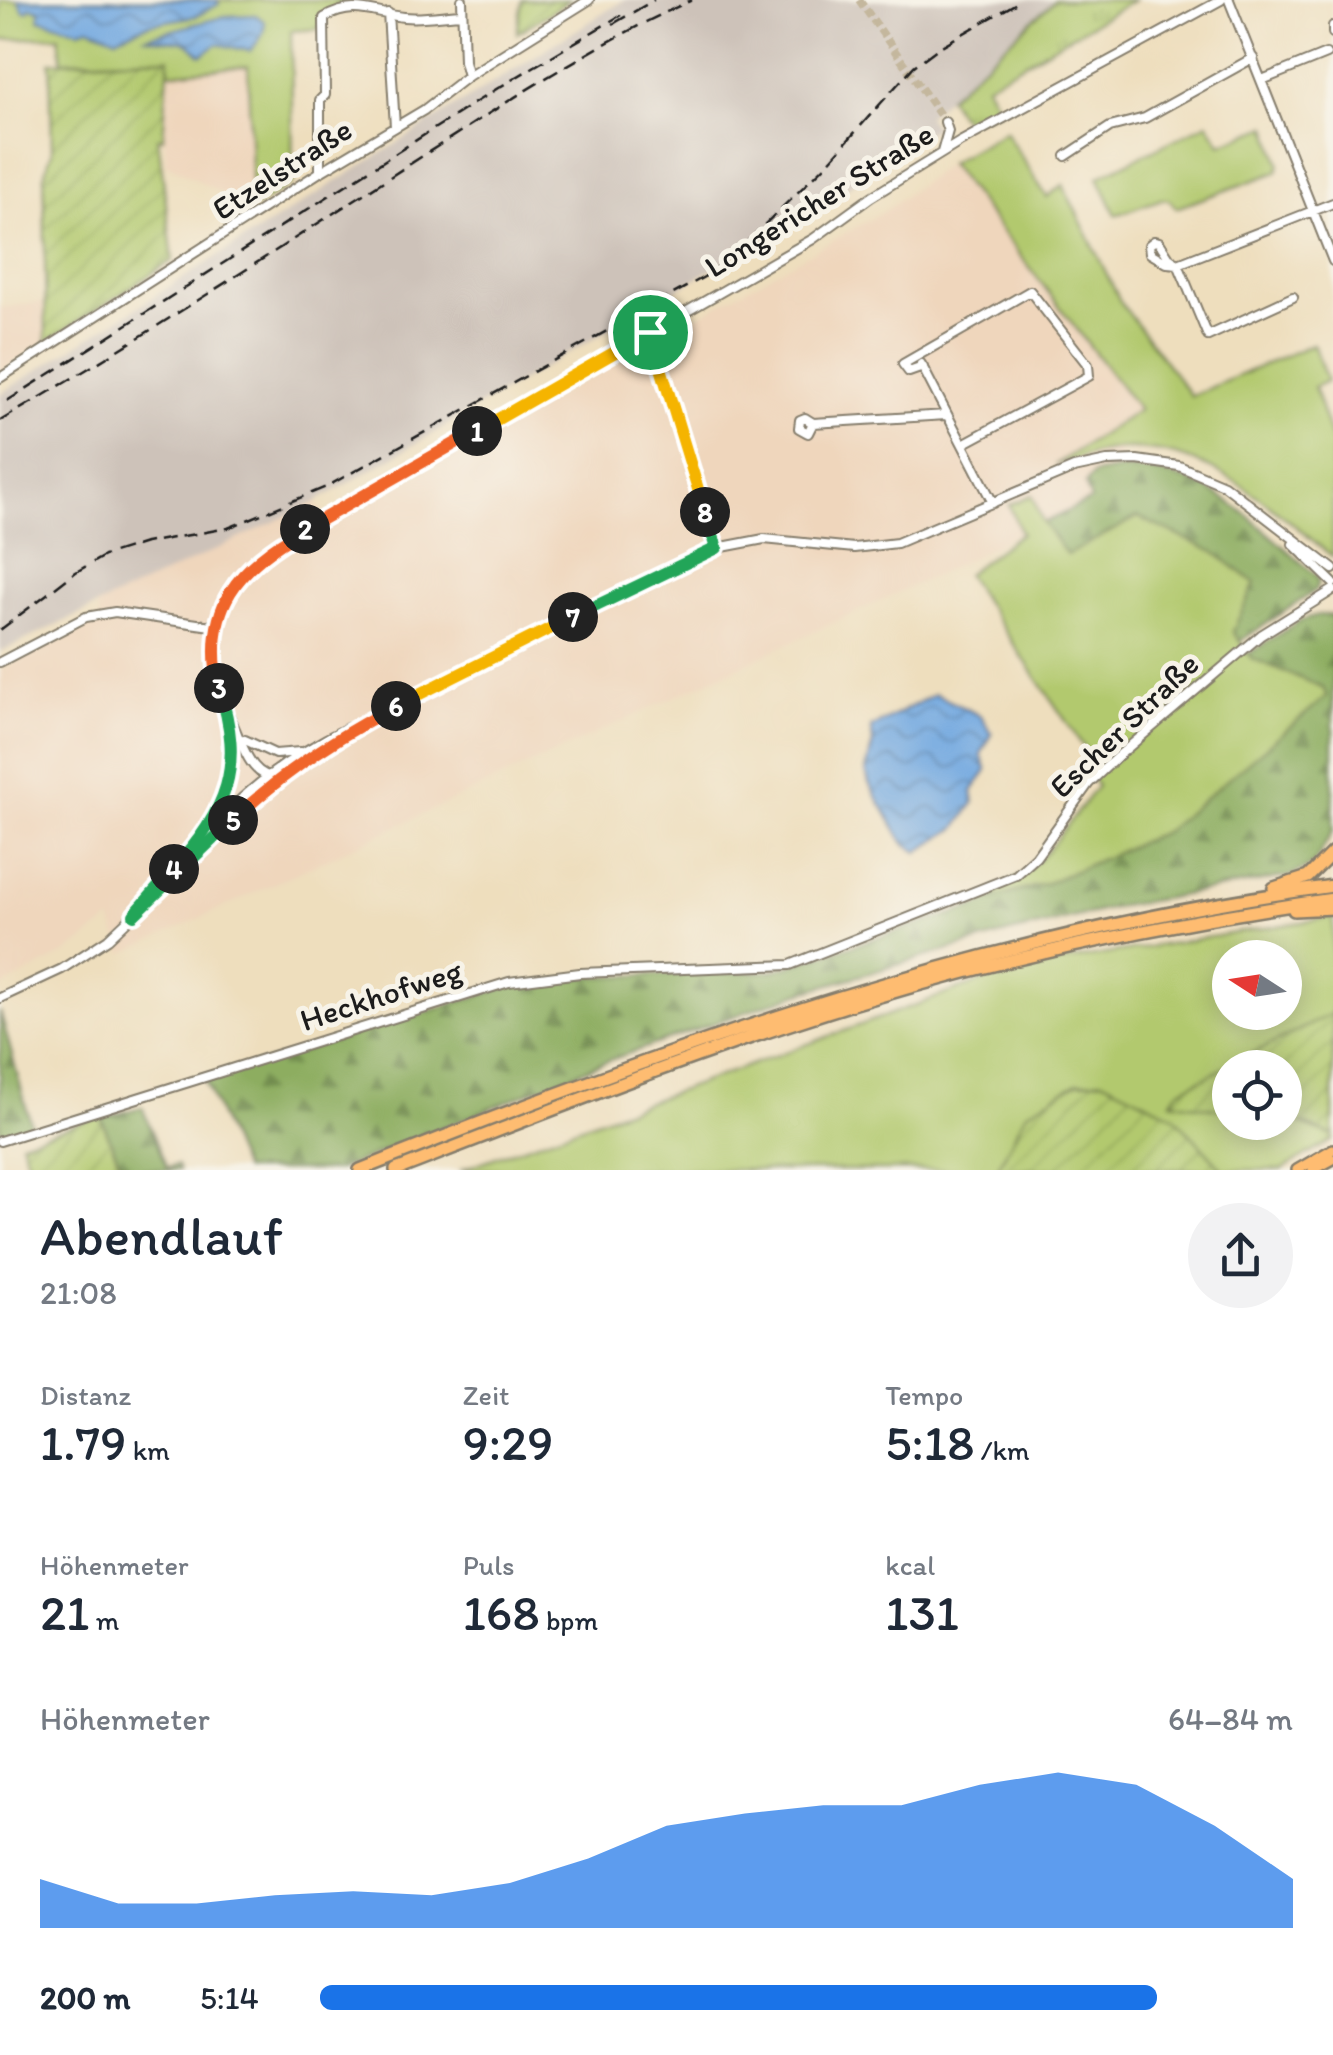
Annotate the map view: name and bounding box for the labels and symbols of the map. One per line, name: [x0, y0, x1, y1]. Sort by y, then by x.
street label: Etzelstraße: [205, 110, 359, 228]
street label: Longericher Straße: [698, 114, 940, 286]
pin: [608, 290, 693, 375]
pin: 1: [452, 406, 502, 456]
pin: 8: [680, 487, 730, 537]
pin: 2: [280, 504, 330, 554]
pin: 7: [548, 592, 598, 642]
street label: Escher Straße: [1042, 645, 1206, 805]
pin: 3: [194, 663, 244, 713]
pin: 6: [371, 681, 421, 731]
pin: 5: [208, 795, 258, 845]
pin: 4: [149, 844, 199, 894]
north arrow: [1212, 940, 1302, 1030]
street label: Heckhofweg: [295, 951, 467, 1039]

